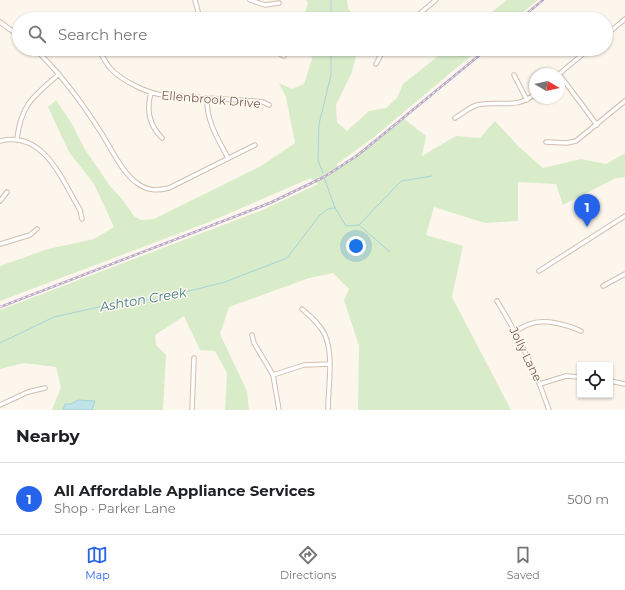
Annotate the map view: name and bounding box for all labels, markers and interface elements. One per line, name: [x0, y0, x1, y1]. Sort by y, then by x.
search box: [12, 12, 613, 56]
icon: search: [26, 23, 48, 45]
text: Search here: [58, 25, 147, 44]
north arrow: [529, 68, 565, 104]
street label: Ellenbrook Drive: [161, 87, 261, 111]
pin: 1: [574, 194, 600, 227]
your location: [346, 236, 366, 256]
water label: Ashton Creek: [97, 283, 189, 315]
street label: Jolly Lane: [506, 323, 546, 384]
map controls: [577, 362, 613, 398]
button: locate: [577, 362, 613, 398]
text: Nearby: [16, 426, 80, 446]
text: All Affordable Appliance Services: [54, 481, 315, 500]
text: 1: [26, 491, 32, 507]
text: 500 m: [567, 491, 609, 507]
text: Shop · Parker Lane: [54, 500, 176, 516]
tab: Map: [85, 544, 110, 582]
tab: Directions: [280, 544, 336, 582]
tab: Saved: [507, 544, 540, 582]

